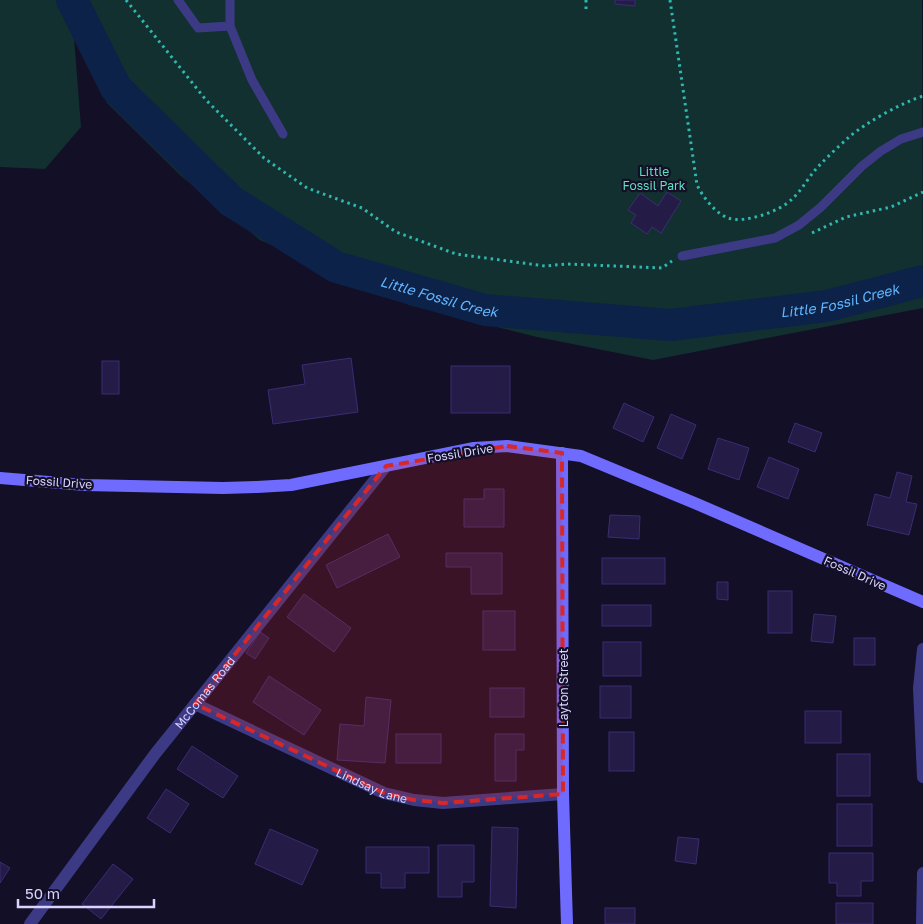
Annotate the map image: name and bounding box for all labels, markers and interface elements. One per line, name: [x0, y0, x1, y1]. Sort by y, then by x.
park label: Little Fossil Park: [623, 164, 686, 193]
water label: Little Fossil Creek: [379, 272, 501, 320]
water label: Little Fossil Creek: [779, 279, 903, 320]
street label: Fossil Drive: [426, 440, 494, 466]
street label: Fossil Drive: [25, 472, 93, 492]
street label: Fossil Drive: [821, 553, 889, 593]
street label: Layton Street: [556, 649, 571, 727]
street label: McComas Road: [171, 653, 238, 732]
street label: Lindsay Lane: [334, 764, 409, 806]
scale bar: [18, 876, 154, 908]
text: 50 m: [25, 884, 60, 902]

